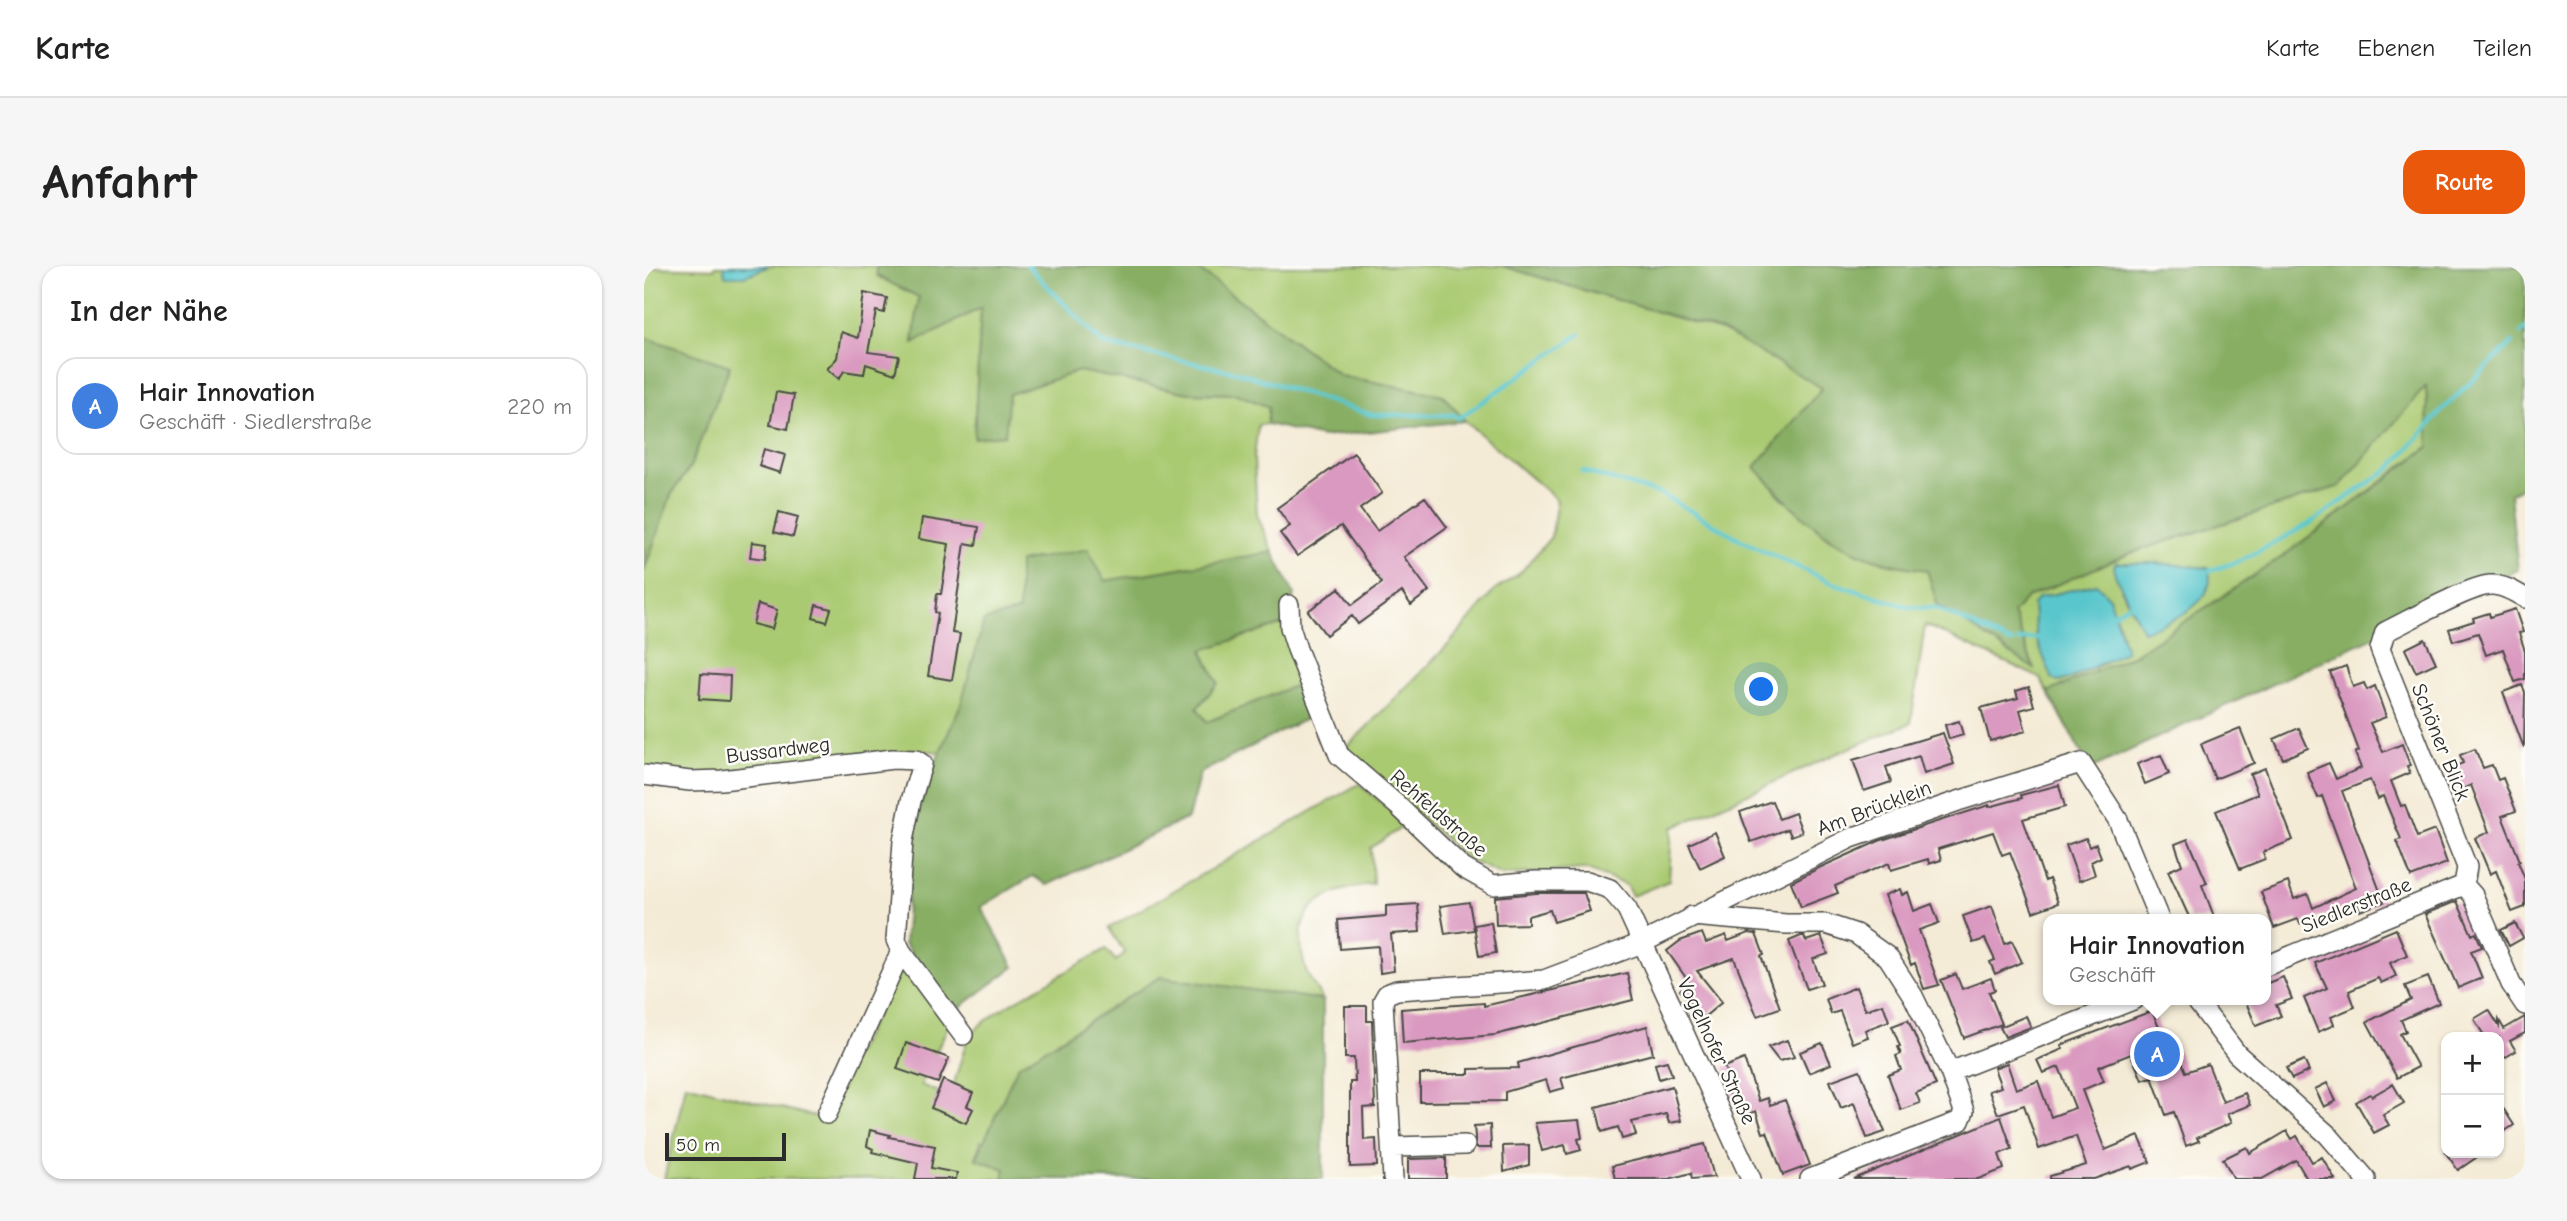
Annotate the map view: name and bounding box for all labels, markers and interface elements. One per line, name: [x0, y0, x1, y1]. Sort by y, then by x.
text: Karte: [35, 29, 110, 67]
text: Karte: [2266, 34, 2319, 62]
text: Ebenen: [2357, 34, 2435, 62]
text: Teilen: [2473, 34, 2532, 62]
button: Route: [2403, 150, 2525, 214]
text: Anfahrt: [42, 154, 197, 210]
text: In der Nähe: [70, 294, 228, 329]
text: Hair Innovation: [139, 378, 315, 408]
text: A: [89, 393, 101, 420]
text: 220 m: [507, 393, 572, 420]
text: Geschäft · Siedlerstraße: [139, 408, 372, 435]
your location: [1744, 672, 1778, 706]
street label: Schöner Blick: [2407, 680, 2475, 804]
street label: Bussardweg: [725, 732, 831, 768]
street label: Rehfeldstraße: [1386, 764, 1492, 862]
street label: Am Brücklein: [1813, 775, 1935, 841]
street label: Siedlerstraße: [2297, 872, 2415, 938]
popup: [2043, 914, 2271, 1005]
text: Hair Innovation: [2069, 931, 2245, 961]
text: Geschäft: [2069, 961, 2155, 988]
street label: Vogelhofer Straße: [1673, 974, 1761, 1128]
pin: A: [2134, 1028, 2180, 1080]
map controls: [2441, 1032, 2504, 1158]
button: +: [2441, 1032, 2504, 1095]
button: −: [2441, 1095, 2504, 1158]
scale bar: [665, 1130, 786, 1162]
text: 50 m: [676, 1134, 720, 1156]

